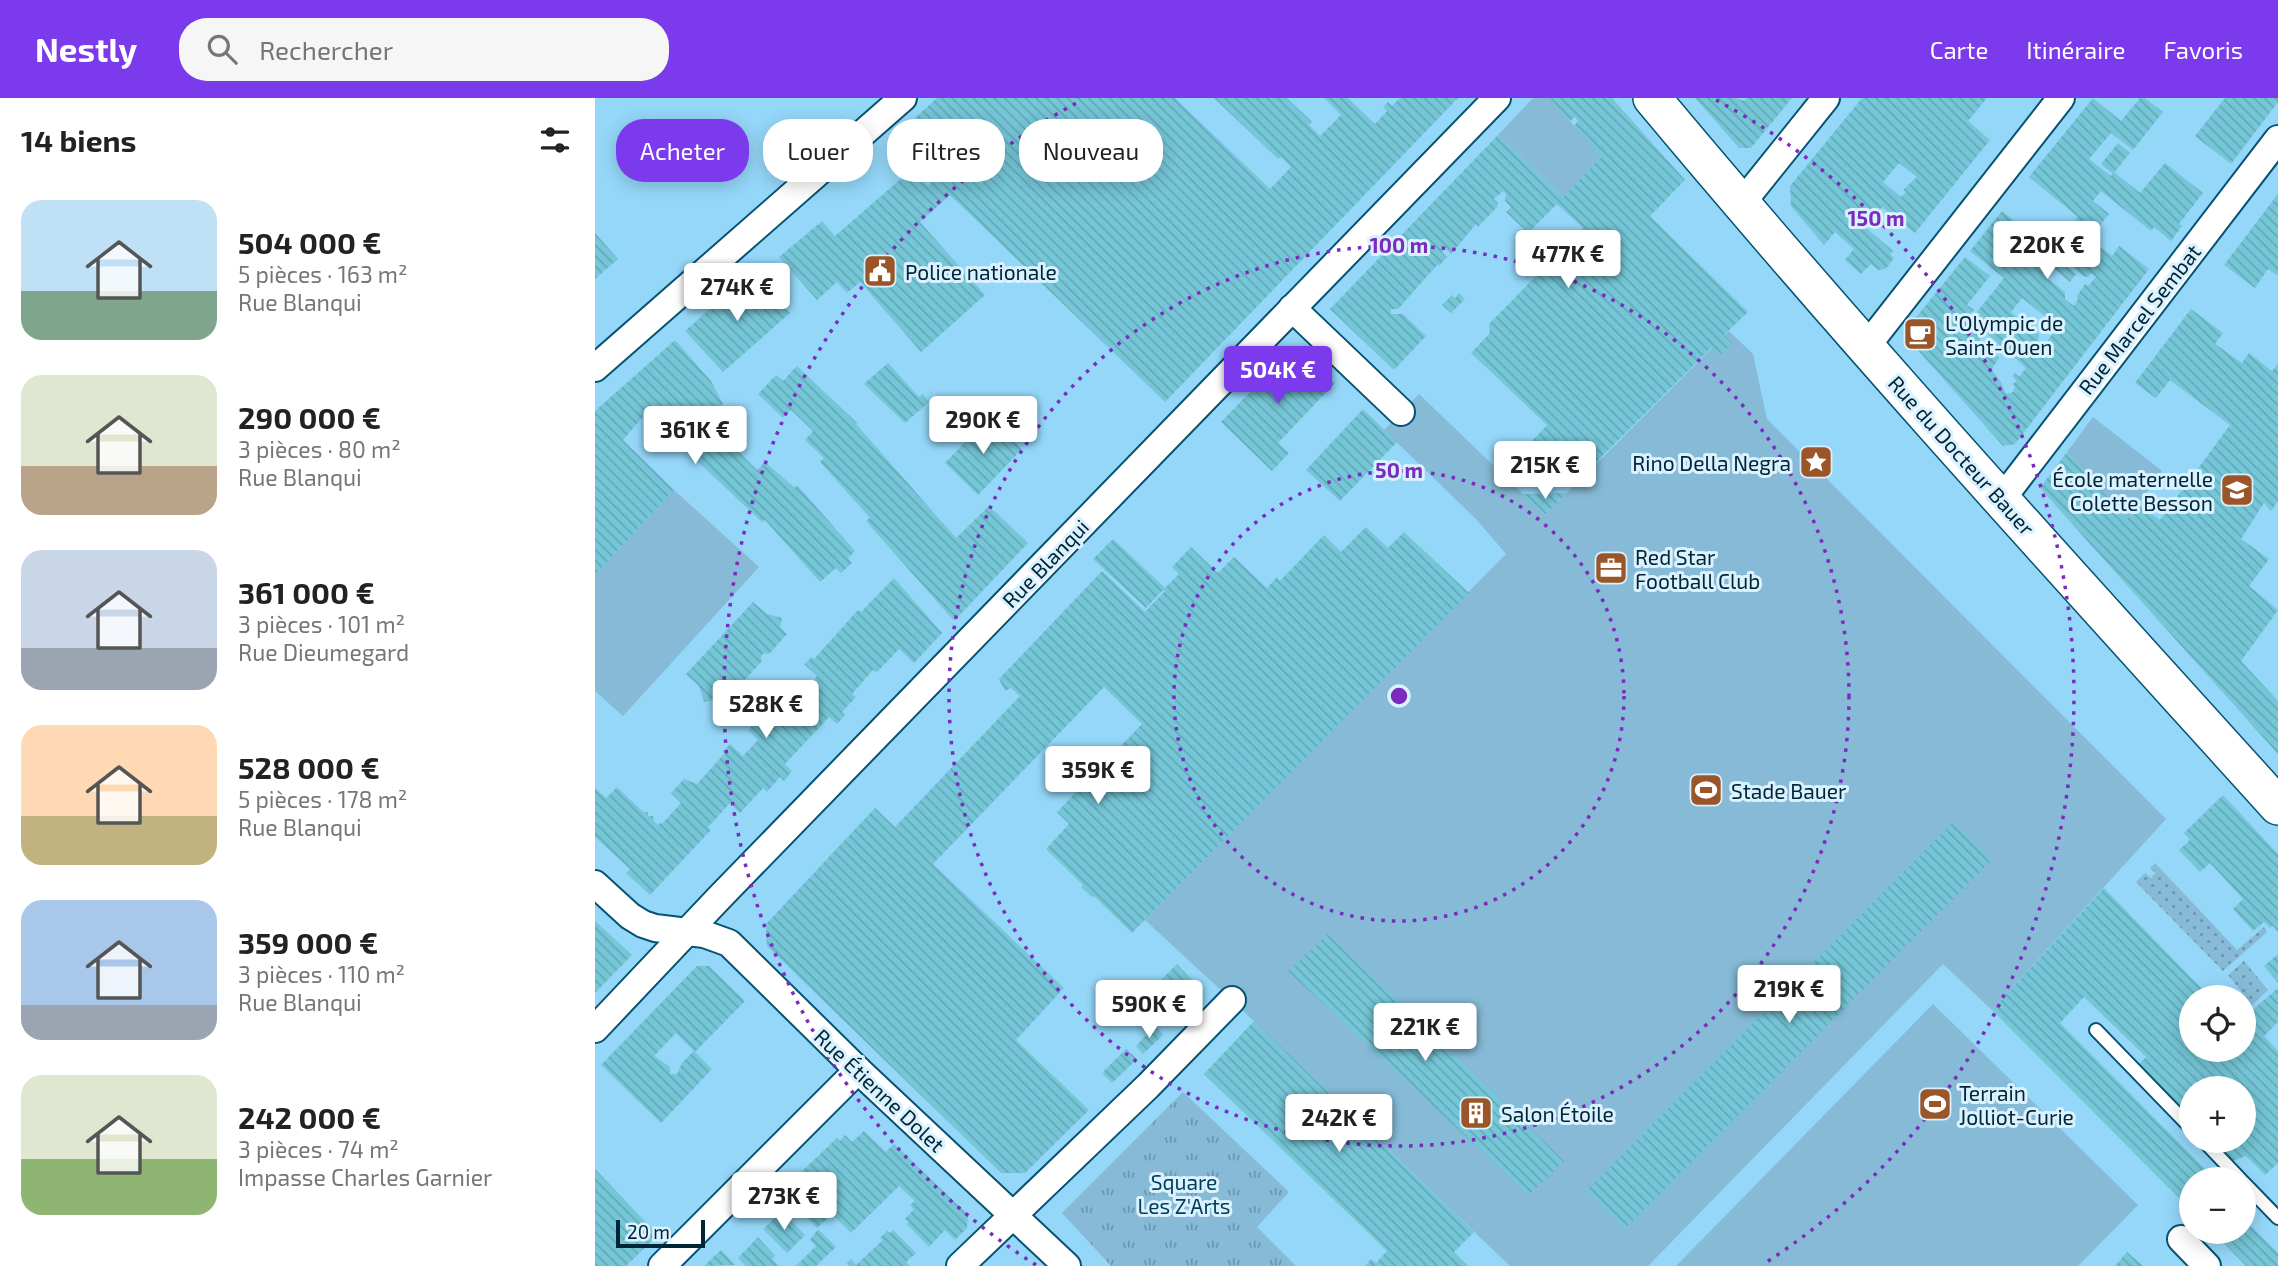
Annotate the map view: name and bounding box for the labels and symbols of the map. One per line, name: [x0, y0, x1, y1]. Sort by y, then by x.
text: 150 m: [1848, 205, 1904, 230]
pin: 220K €: [1990, 222, 2104, 281]
pin: 477K €: [1511, 230, 1625, 290]
text: 100 m: [1370, 232, 1428, 257]
street label: Rue Marcel Sembat: [2073, 239, 2205, 399]
public building icon: Police nationale: [861, 252, 899, 290]
place label: Police nationale: [905, 259, 1057, 284]
pin: 274K €: [680, 264, 794, 323]
place label: L'Olympic de Saint-Ouen: [1945, 310, 2063, 359]
cafe icon: L'Olympic de Saint-Ouen: [1901, 315, 1939, 353]
pin: 504K €: [1221, 346, 1335, 406]
street label: Rue du Docteur Bauer: [1884, 370, 2041, 540]
pin: 290K €: [926, 396, 1040, 456]
pin: 361K €: [638, 406, 752, 466]
pin: 215K €: [1488, 442, 1602, 501]
place icon: Rino Della Negra: [1797, 443, 1835, 481]
place label: Rino Della Negra: [1632, 450, 1791, 475]
text: 50 m: [1375, 457, 1423, 482]
place label: École maternelle Colette Besson: [2052, 466, 2213, 515]
school or university icon: École maternelle Colette Besson: [2218, 471, 2256, 509]
street label: Rue Blanqui: [997, 514, 1093, 612]
place label: Red Star Football Club: [1635, 544, 1760, 593]
office icon: Red Star Football Club: [1592, 549, 1630, 587]
pin: 528K €: [709, 680, 823, 740]
centre of rings: [1387, 684, 1411, 708]
pin: 359K €: [1041, 746, 1155, 806]
sports icon: Stade Bauer: [1687, 771, 1725, 809]
place label: Stade Bauer: [1731, 778, 1847, 803]
pin: 219K €: [1732, 965, 1846, 1025]
pin: 590K €: [1092, 981, 1206, 1040]
pin: 221K €: [1368, 1004, 1482, 1063]
street label: Rue Étienne Dolet: [810, 1023, 950, 1157]
place label: Terrain Jolliot-Curie: [1959, 1080, 2074, 1129]
sports icon: Terrain Jolliot-Curie: [1916, 1085, 1954, 1123]
pin: 242K €: [1282, 1094, 1396, 1154]
building icon: Salon Étoile: [1457, 1094, 1495, 1132]
place label: Salon Étoile: [1501, 1101, 1614, 1126]
park label: Square Les Z'Arts: [1137, 1169, 1231, 1218]
pin: 273K €: [727, 1172, 841, 1232]
scale bar: [616, 1217, 705, 1249]

